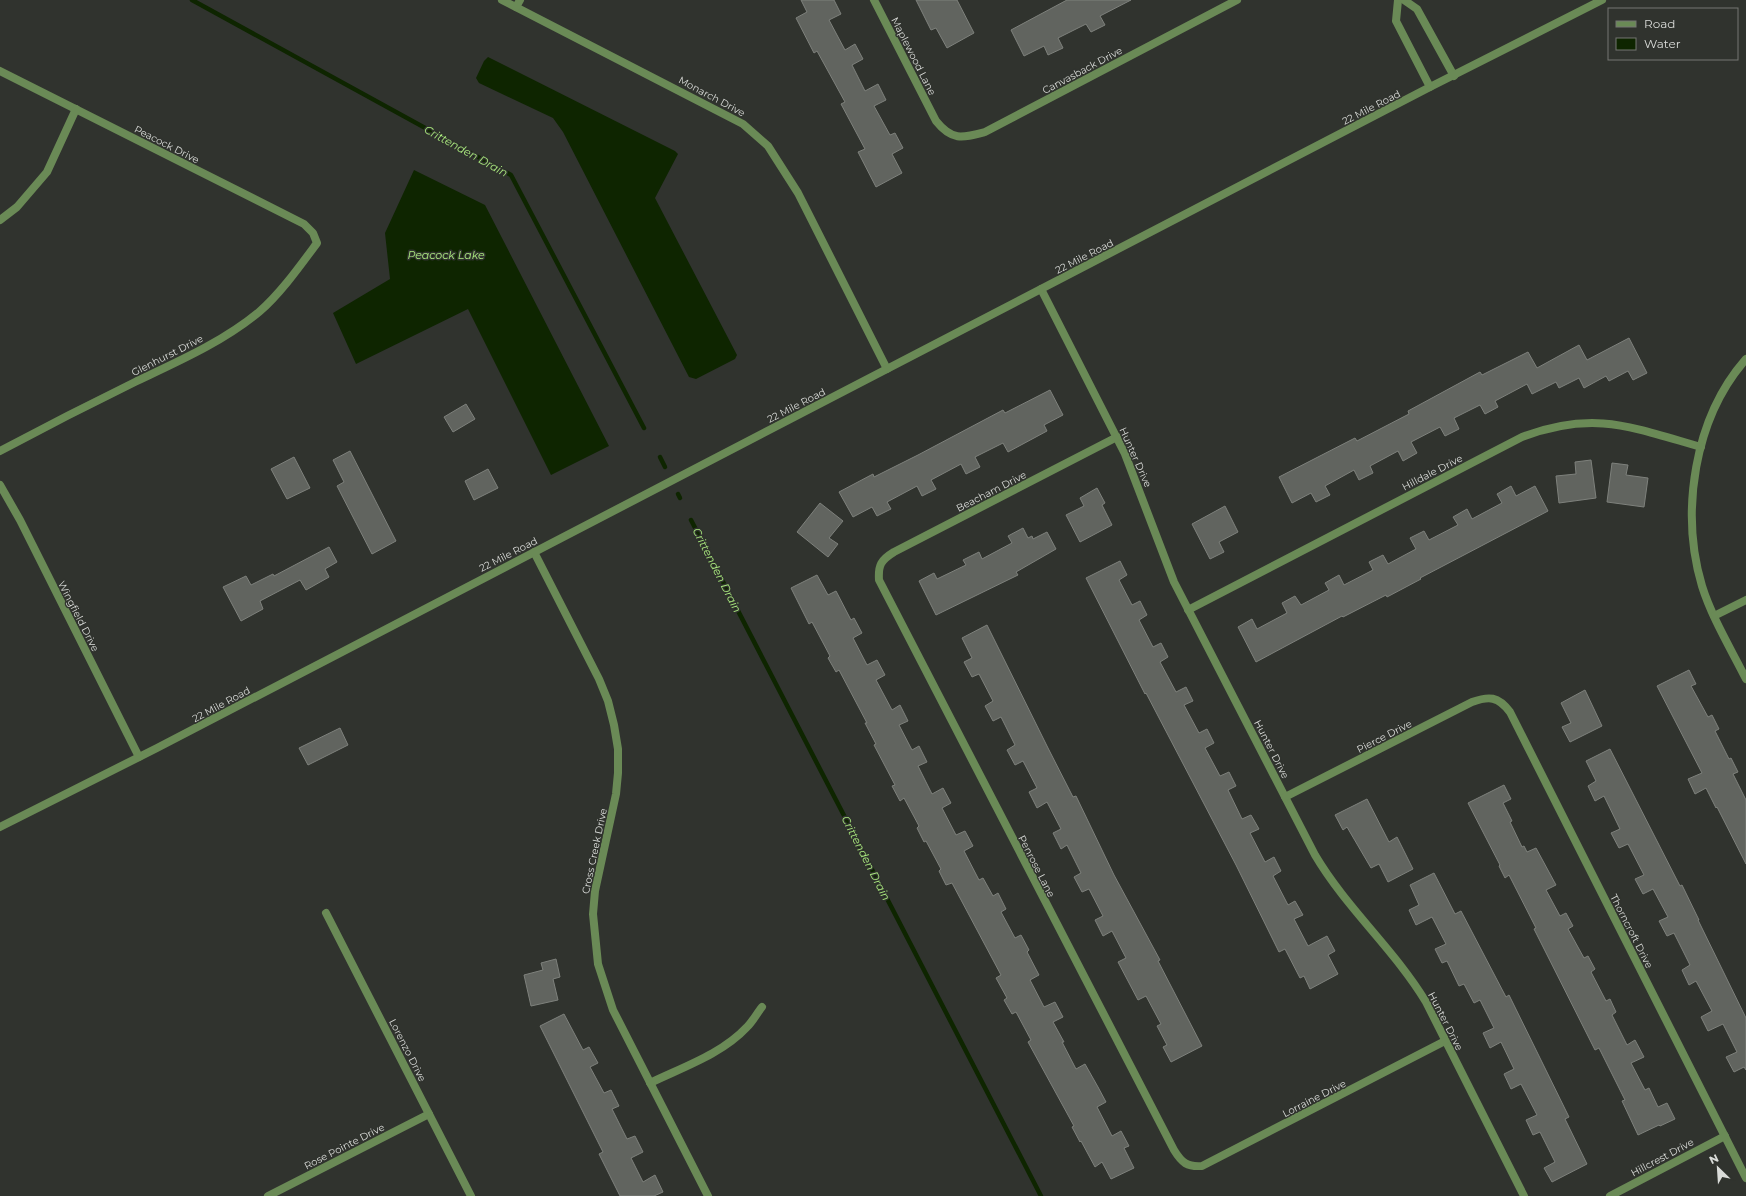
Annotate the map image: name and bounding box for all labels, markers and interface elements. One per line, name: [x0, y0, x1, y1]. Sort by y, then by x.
legend: [1608, 8, 1738, 60]
street label: Maplewood Lane: [888, 15, 939, 98]
text: Road: [1644, 16, 1675, 31]
text: Water: [1644, 36, 1681, 51]
street label: Canvasback Drive: [1040, 44, 1124, 97]
street label: Monarch Drive: [676, 73, 747, 119]
street label: 22 Mile Road: [1340, 87, 1403, 128]
water label: Crittenden Drain: [422, 122, 510, 180]
street label: Peacock Drive: [132, 123, 201, 166]
street label: 22 Mile Road: [1053, 236, 1116, 277]
water label: Peacock Lake: [407, 248, 485, 262]
street label: Glenhurst Drive: [129, 332, 205, 379]
street label: 22 Mile Road: [765, 385, 828, 426]
street label: Hunter Drive: [1117, 425, 1155, 489]
street label: Hilldale Drive: [1400, 452, 1465, 493]
street label: Beacham Drive: [954, 468, 1028, 515]
water label: Crittenden Drain: [690, 525, 744, 615]
street label: 22 Mile Road: [477, 534, 540, 575]
street label: Wingfield Drive: [55, 579, 102, 654]
street label: 22 Mile Road: [190, 684, 252, 725]
street label: Pierce Drive: [1354, 717, 1414, 756]
street label: Hunter Drive: [1251, 718, 1292, 781]
street label: Cross Creek Drive: [579, 807, 610, 895]
water label: Crittenden Drain: [839, 813, 893, 903]
street label: Penrose Lane: [1015, 833, 1058, 900]
street label: Thorncroft Drive: [1607, 892, 1656, 970]
street label: Hunter Drive: [1425, 990, 1466, 1053]
street label: Lorenzo Drive: [386, 1017, 429, 1084]
street label: Lorraine Drive: [1280, 1077, 1348, 1120]
street label: Rose Pointe Drive: [302, 1121, 387, 1172]
street label: Hillcrest Drive: [1628, 1135, 1696, 1179]
north arrow: [1698, 1148, 1738, 1188]
text: N: [1707, 1151, 1721, 1167]

